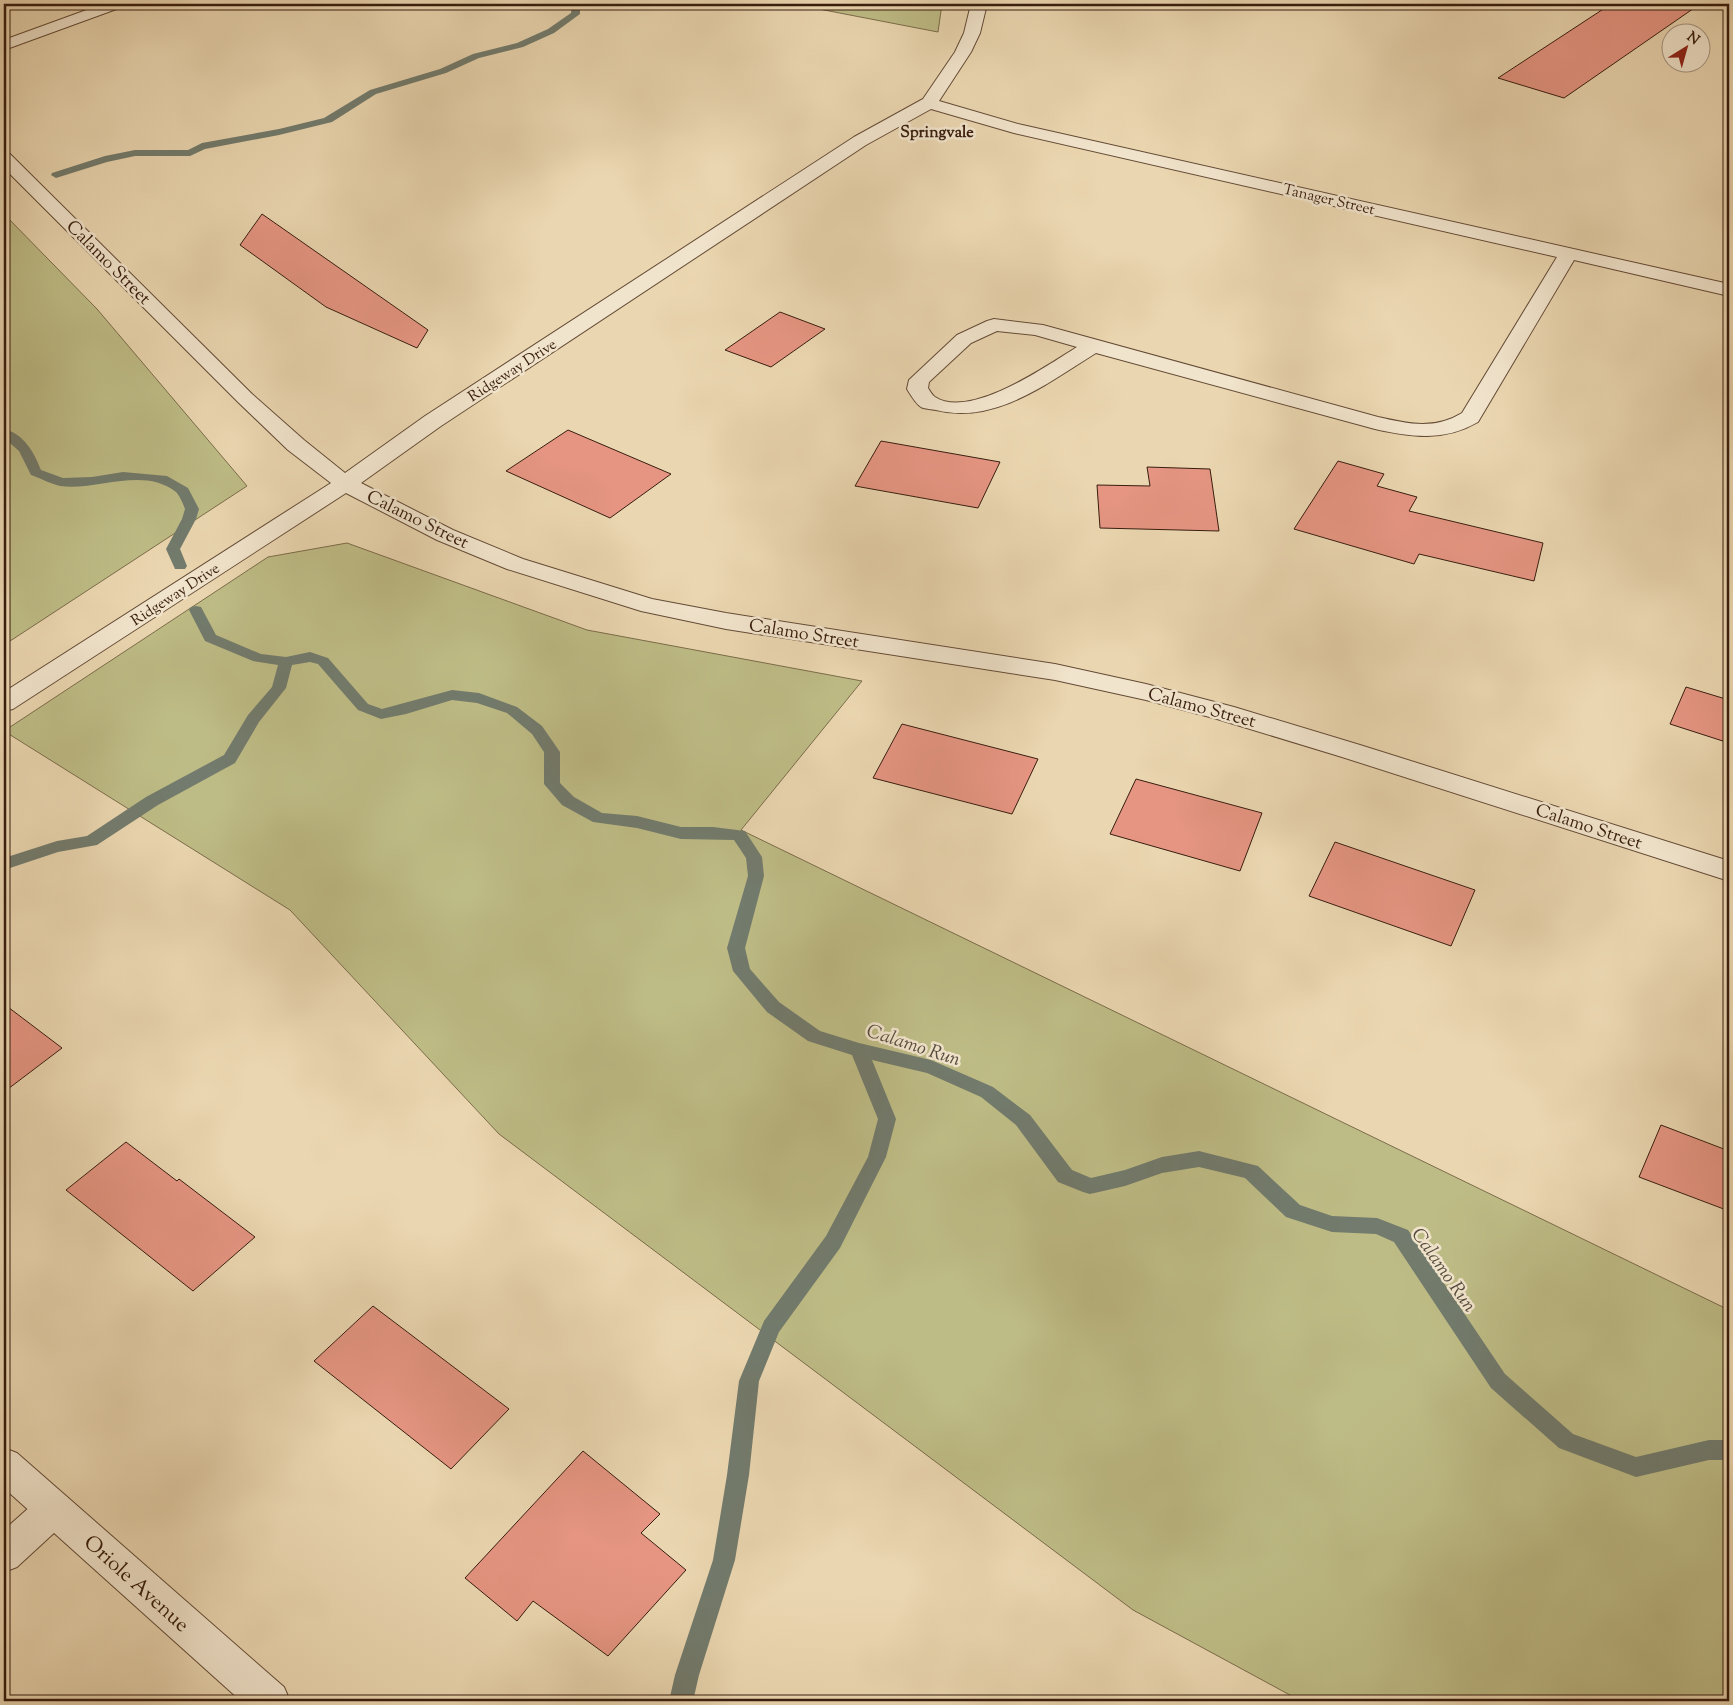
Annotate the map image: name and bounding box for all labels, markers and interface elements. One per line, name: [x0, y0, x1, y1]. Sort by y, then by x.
north arrow: [1660, 22, 1710, 72]
text: N: [1682, 28, 1703, 51]
district label: Springvale: [900, 122, 974, 145]
street label: Tanager Street: [1281, 180, 1377, 221]
street label: Calamo Street: [59, 215, 156, 312]
street label: Ridgeway Drive: [464, 335, 561, 408]
street label: Calamo Street: [362, 485, 473, 557]
street label: Ridgeway Drive: [127, 559, 224, 632]
street label: Calamo Street: [747, 613, 860, 656]
street label: Calamo Street: [1145, 682, 1258, 736]
street label: Calamo Street: [1532, 798, 1645, 857]
water label: Calamo Run: [863, 1018, 964, 1074]
water label: Calamo Run: [1404, 1223, 1482, 1318]
street label: Oriole Avenue: [76, 1529, 195, 1640]

